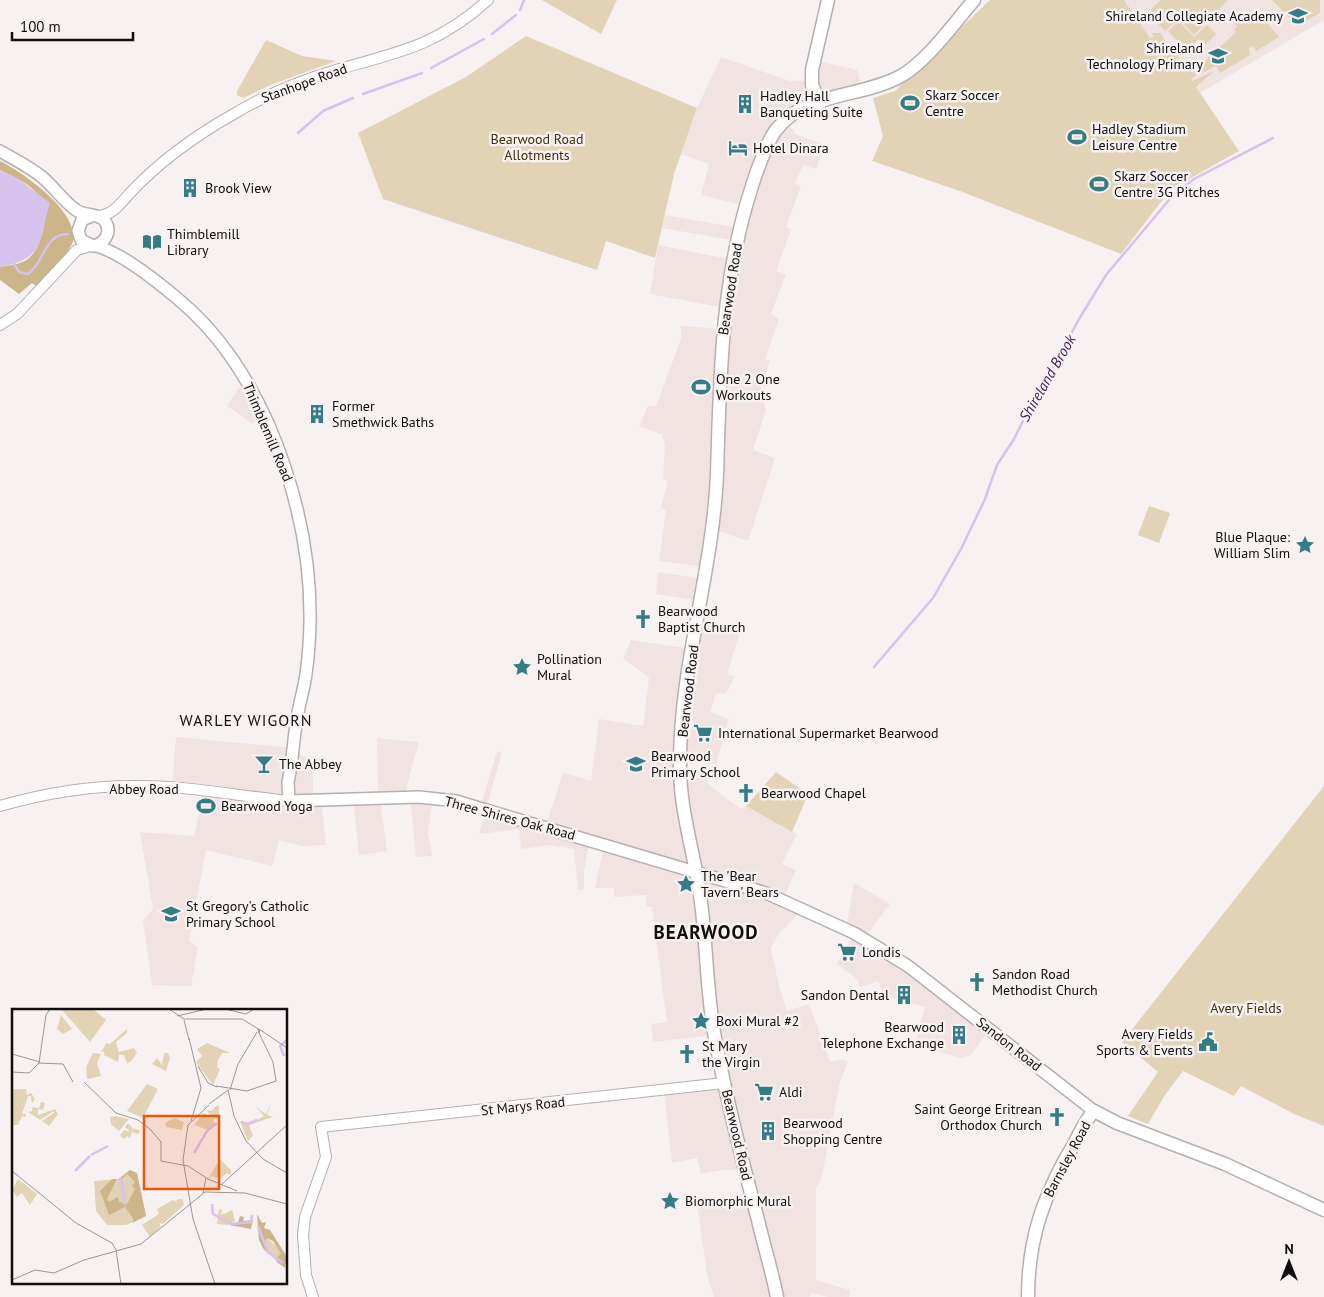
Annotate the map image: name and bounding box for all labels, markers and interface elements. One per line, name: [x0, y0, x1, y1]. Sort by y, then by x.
school or university icon: Shireland Collegiate Academy: [1287, 5, 1309, 27]
place label: Shireland Collegiate Academy: [1105, 7, 1283, 25]
scale bar: [12, 10, 134, 42]
text: 100 m: [20, 17, 61, 36]
place label: Shireland Technology Primary: [1087, 39, 1203, 73]
school or university icon: Shireland Technology Primary: [1207, 45, 1229, 67]
street label: Stanhope Road: [259, 59, 349, 107]
place label: Skarz Soccer Centre: [925, 86, 999, 120]
place label: Hadley Hall Banqueting Suite: [760, 87, 863, 121]
sports icon: Skarz Soccer Centre: [899, 92, 921, 114]
building icon: Hadley Hall Banqueting Suite: [734, 93, 756, 115]
place label: Hadley Stadium Leisure Centre: [1092, 120, 1186, 154]
sports icon: Hadley Stadium Leisure Centre: [1066, 126, 1088, 148]
park label: Bearwood Road Allotments: [490, 130, 584, 164]
hotel icon: Hotel Dinara: [727, 137, 749, 159]
place label: Hotel Dinara: [753, 139, 829, 157]
place label: Skarz Soccer Centre 3G Pitches: [1114, 167, 1220, 201]
sports icon: Skarz Soccer Centre 3G Pitches: [1088, 173, 1110, 195]
building icon: Brook View: [179, 177, 201, 199]
place label: Brook View: [205, 179, 272, 197]
place label: Thimblemill Library: [167, 225, 240, 259]
library icon: Thimblemill Library: [141, 231, 163, 253]
street label: Bearwood Road: [714, 242, 746, 336]
water label: Shireland Brook: [1015, 330, 1080, 425]
place label: One 2 One Workouts: [716, 370, 780, 404]
sports icon: One 2 One Workouts: [690, 376, 712, 398]
street label: Thimblemill Road: [239, 380, 297, 484]
place label: Former Smethwick Baths: [332, 397, 434, 431]
building icon: Former Smethwick Baths: [306, 403, 328, 425]
place label: Blue Plaque: William Slim: [1214, 528, 1290, 562]
place icon: Blue Plaque: William Slim: [1294, 534, 1316, 556]
place label: Bearwood Baptist Church: [658, 602, 746, 636]
church icon: Bearwood Baptist Church: [632, 608, 654, 630]
street label: Bearwood Road: [673, 644, 703, 738]
place label: Pollination Mural: [537, 650, 602, 684]
place icon: Pollination Mural: [511, 656, 533, 678]
district label: WARLEY WIGORN: [180, 710, 312, 730]
supermarket icon: International Supermarket Bearwood: [692, 722, 714, 744]
place label: International Supermarket Bearwood: [718, 724, 939, 742]
place label: Bearwood Primary School: [651, 747, 740, 781]
bar icon: The Abbey: [253, 753, 275, 775]
school or university icon: Bearwood Primary School: [625, 753, 647, 775]
place label: The Abbey: [279, 755, 342, 773]
street label: Abbey Road: [109, 780, 179, 798]
church icon: Bearwood Chapel: [735, 782, 757, 804]
place label: Bearwood Chapel: [761, 784, 866, 802]
street label: Three Shires Oak Road: [443, 792, 577, 844]
sports icon: Bearwood Yoga: [195, 795, 217, 817]
place label: Bearwood Yoga: [221, 797, 313, 815]
place label: The 'Bear Tavern' Bears: [701, 867, 779, 901]
place icon: The 'Bear Tavern' Bears: [675, 873, 697, 895]
place label: St Gregory's Catholic Primary School: [186, 897, 309, 931]
school or university icon: St Gregory's Catholic Primary School: [160, 903, 182, 925]
district label: BEARWOOD: [654, 920, 758, 944]
supermarket icon: Londis: [836, 941, 858, 963]
place label: Londis: [862, 943, 901, 961]
place label: Sandon Road Methodist Church: [992, 965, 1098, 999]
church icon: Sandon Road Methodist Church: [966, 971, 988, 993]
building icon: Sandon Dental: [893, 984, 915, 1006]
place label: Sandon Dental: [801, 986, 889, 1004]
park label: Avery Fields: [1210, 999, 1282, 1017]
inset map: [12, 1009, 288, 1284]
place icon: Boxi Mural #2: [690, 1010, 712, 1032]
place label: Boxi Mural #2: [716, 1012, 799, 1030]
street label: Sandon Road: [973, 1013, 1045, 1075]
place label: Bearwood Telephone Exchange: [821, 1018, 944, 1052]
building icon: Bearwood Telephone Exchange: [948, 1024, 970, 1046]
place label: Avery Fields Sports & Events: [1096, 1025, 1193, 1059]
public building icon: Avery Fields Sports & Events: [1197, 1031, 1219, 1053]
place label: St Mary the Virgin: [702, 1037, 760, 1071]
church icon: St Mary the Virgin: [676, 1043, 698, 1065]
supermarket icon: Aldi: [753, 1081, 775, 1103]
place label: Aldi: [779, 1083, 803, 1101]
street label: Bearwood Road: [718, 1088, 756, 1182]
street label: St Marys Road: [480, 1093, 566, 1119]
place label: Saint George Eritrean Orthodox Church: [914, 1100, 1042, 1134]
church icon: Saint George Eritrean Orthodox Church: [1046, 1106, 1068, 1128]
place label: Bearwood Shopping Centre: [783, 1114, 882, 1148]
street label: Barnsley Road: [1039, 1118, 1095, 1200]
building icon: Bearwood Shopping Centre: [757, 1120, 779, 1142]
place icon: Biomorphic Mural: [659, 1190, 681, 1212]
place label: Biomorphic Mural: [685, 1192, 791, 1210]
north arrow: [1264, 1237, 1314, 1287]
text: N: [1284, 1240, 1294, 1258]

